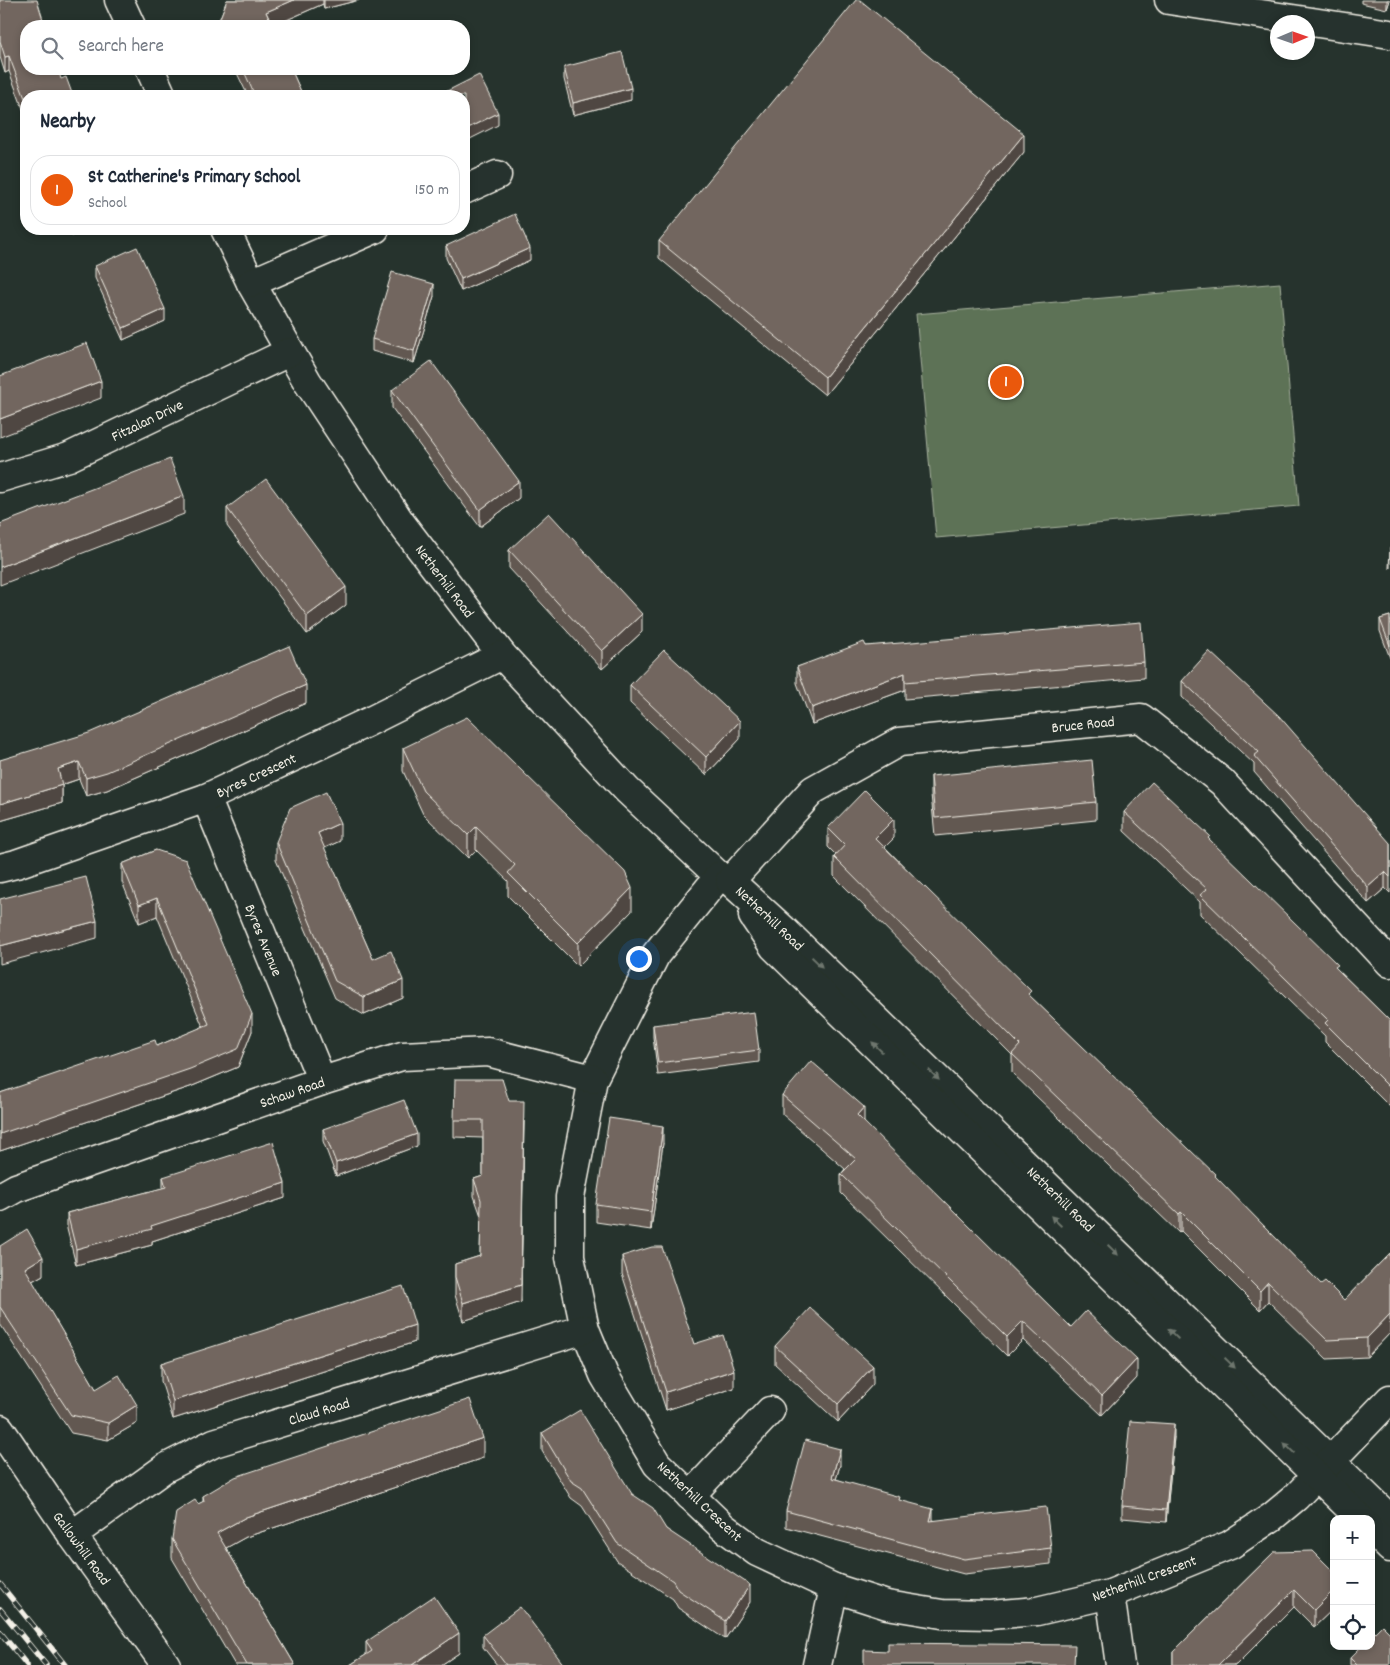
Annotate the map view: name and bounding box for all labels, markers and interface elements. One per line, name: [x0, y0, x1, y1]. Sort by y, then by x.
north arrow: [1270, 15, 1315, 60]
search box: [20, 20, 470, 75]
icon: search: [38, 34, 66, 62]
text: Search here: [78, 34, 164, 61]
text: Nearby: [40, 108, 95, 138]
text: St Catherine's Primary School: [88, 165, 300, 192]
text: 1: [55, 179, 59, 202]
text: 150 m: [415, 179, 449, 202]
text: School: [88, 192, 127, 215]
pin: 1: [990, 363, 1022, 401]
street label: Fitzalan Drive: [108, 395, 188, 449]
street label: Netherhill Road: [408, 541, 478, 623]
street label: Bruce Road: [1051, 712, 1116, 740]
street label: Byres Crescent: [213, 748, 301, 805]
street label: Netherhill Road: [729, 882, 808, 957]
street label: Byres Avenue: [238, 901, 287, 981]
your location: [626, 946, 652, 972]
one-way arrow: [811, 956, 823, 968]
one-way arrow: [871, 1041, 883, 1053]
one-way arrow: [927, 1069, 939, 1081]
street label: Schaw Road: [257, 1072, 328, 1115]
street label: Netherhill Road: [1021, 1162, 1098, 1239]
one-way arrow: [1050, 1215, 1062, 1227]
one-way arrow: [1107, 1243, 1119, 1255]
one-way arrow: [1167, 1328, 1179, 1340]
one-way arrow: [1223, 1357, 1235, 1369]
street label: Claud Road: [286, 1393, 353, 1433]
one-way arrow: [1283, 1442, 1295, 1454]
street label: Netherhill Crescent: [651, 1457, 747, 1548]
street label: Gallowhill Road: [46, 1508, 115, 1591]
map controls: [1330, 1515, 1375, 1650]
button: +: [1330, 1515, 1375, 1560]
street label: Netherhill Crescent: [1089, 1551, 1200, 1609]
button: −: [1330, 1560, 1375, 1605]
button: locate: [1330, 1605, 1375, 1650]

